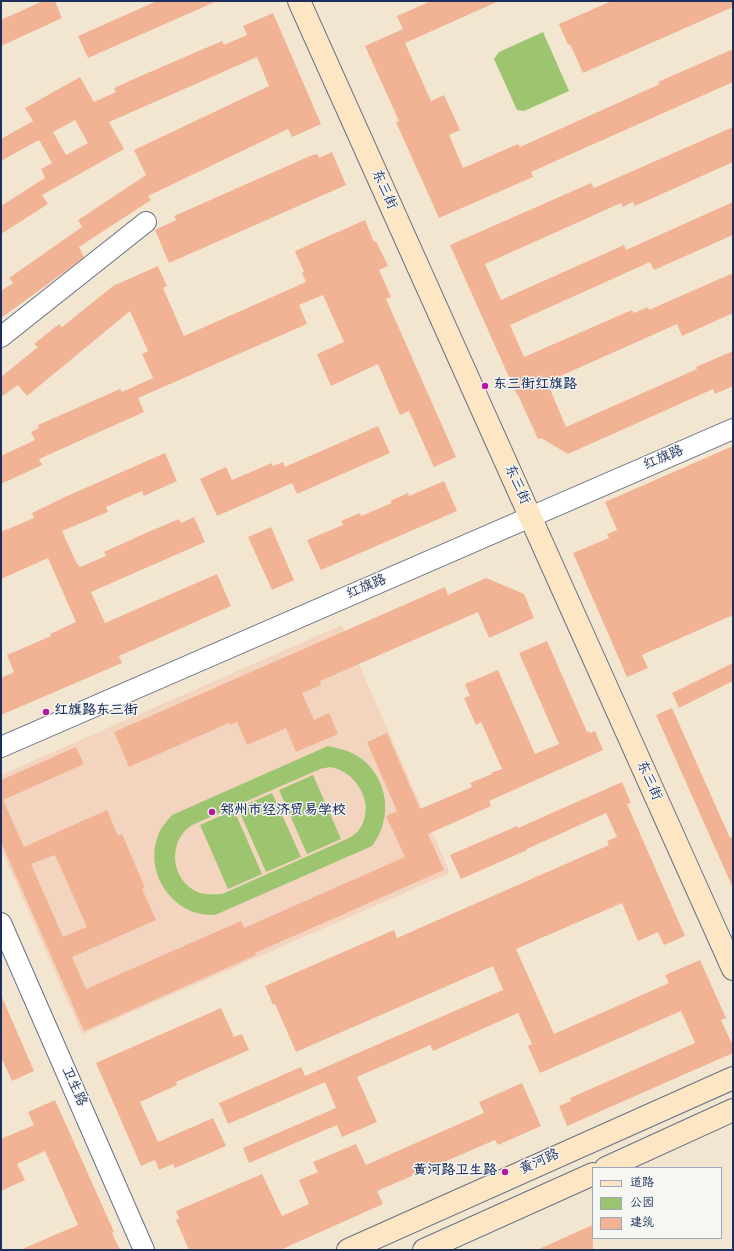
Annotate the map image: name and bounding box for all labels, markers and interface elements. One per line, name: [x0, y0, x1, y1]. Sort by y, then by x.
street label: 东三街: [367, 167, 399, 213]
place label: 东三街红旗路: [493, 378, 577, 394]
marker: 东三街红旗路: [480, 381, 490, 391]
street label: 红旗路: [641, 443, 687, 475]
street label: 东三街: [500, 462, 532, 508]
street label: 红旗路: [344, 572, 390, 604]
place label: 红旗路东三街: [54, 704, 138, 720]
marker: 红旗路东三街: [41, 707, 51, 717]
street label: 东三街: [632, 758, 664, 804]
place label: 郑州市经济贸易学校: [220, 804, 346, 820]
marker: 郑州市经济贸易学校: [207, 807, 217, 817]
street label: 卫生路: [57, 1064, 89, 1110]
street label: 黄河路: [517, 1147, 563, 1179]
place label: 黄河路卫生路: [413, 1164, 497, 1180]
marker: 黄河路卫生路: [500, 1167, 510, 1177]
legend: [592, 1167, 722, 1239]
text: 道路: [630, 1174, 654, 1192]
text: 公园: [630, 1194, 654, 1212]
text: 建筑: [630, 1214, 654, 1232]

